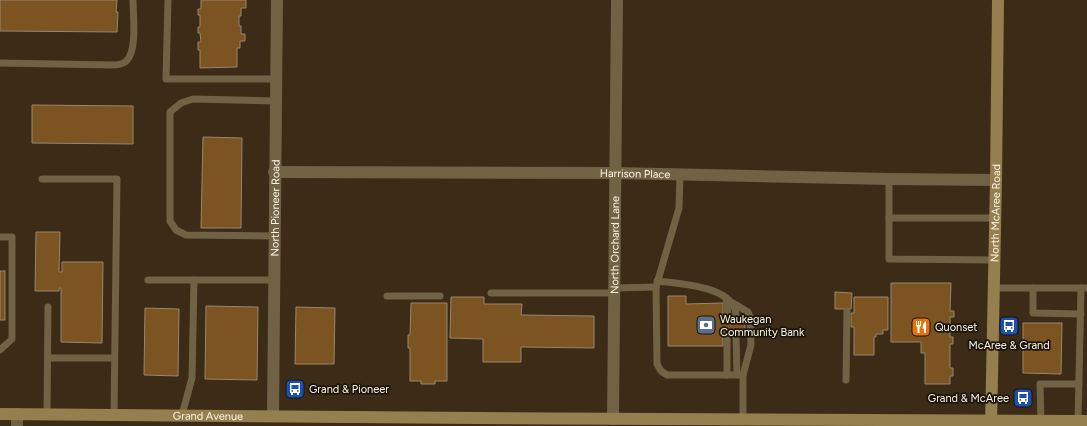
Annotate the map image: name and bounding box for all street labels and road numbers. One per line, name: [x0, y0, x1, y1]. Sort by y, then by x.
street label: North Pioneer Road: [268, 159, 282, 257]
street label: North McAree Road: [988, 164, 1003, 262]
street label: Harrison Place: [600, 166, 670, 181]
street label: North Orchard Lane: [608, 196, 622, 294]
street label: Grand Avenue: [173, 409, 243, 423]

